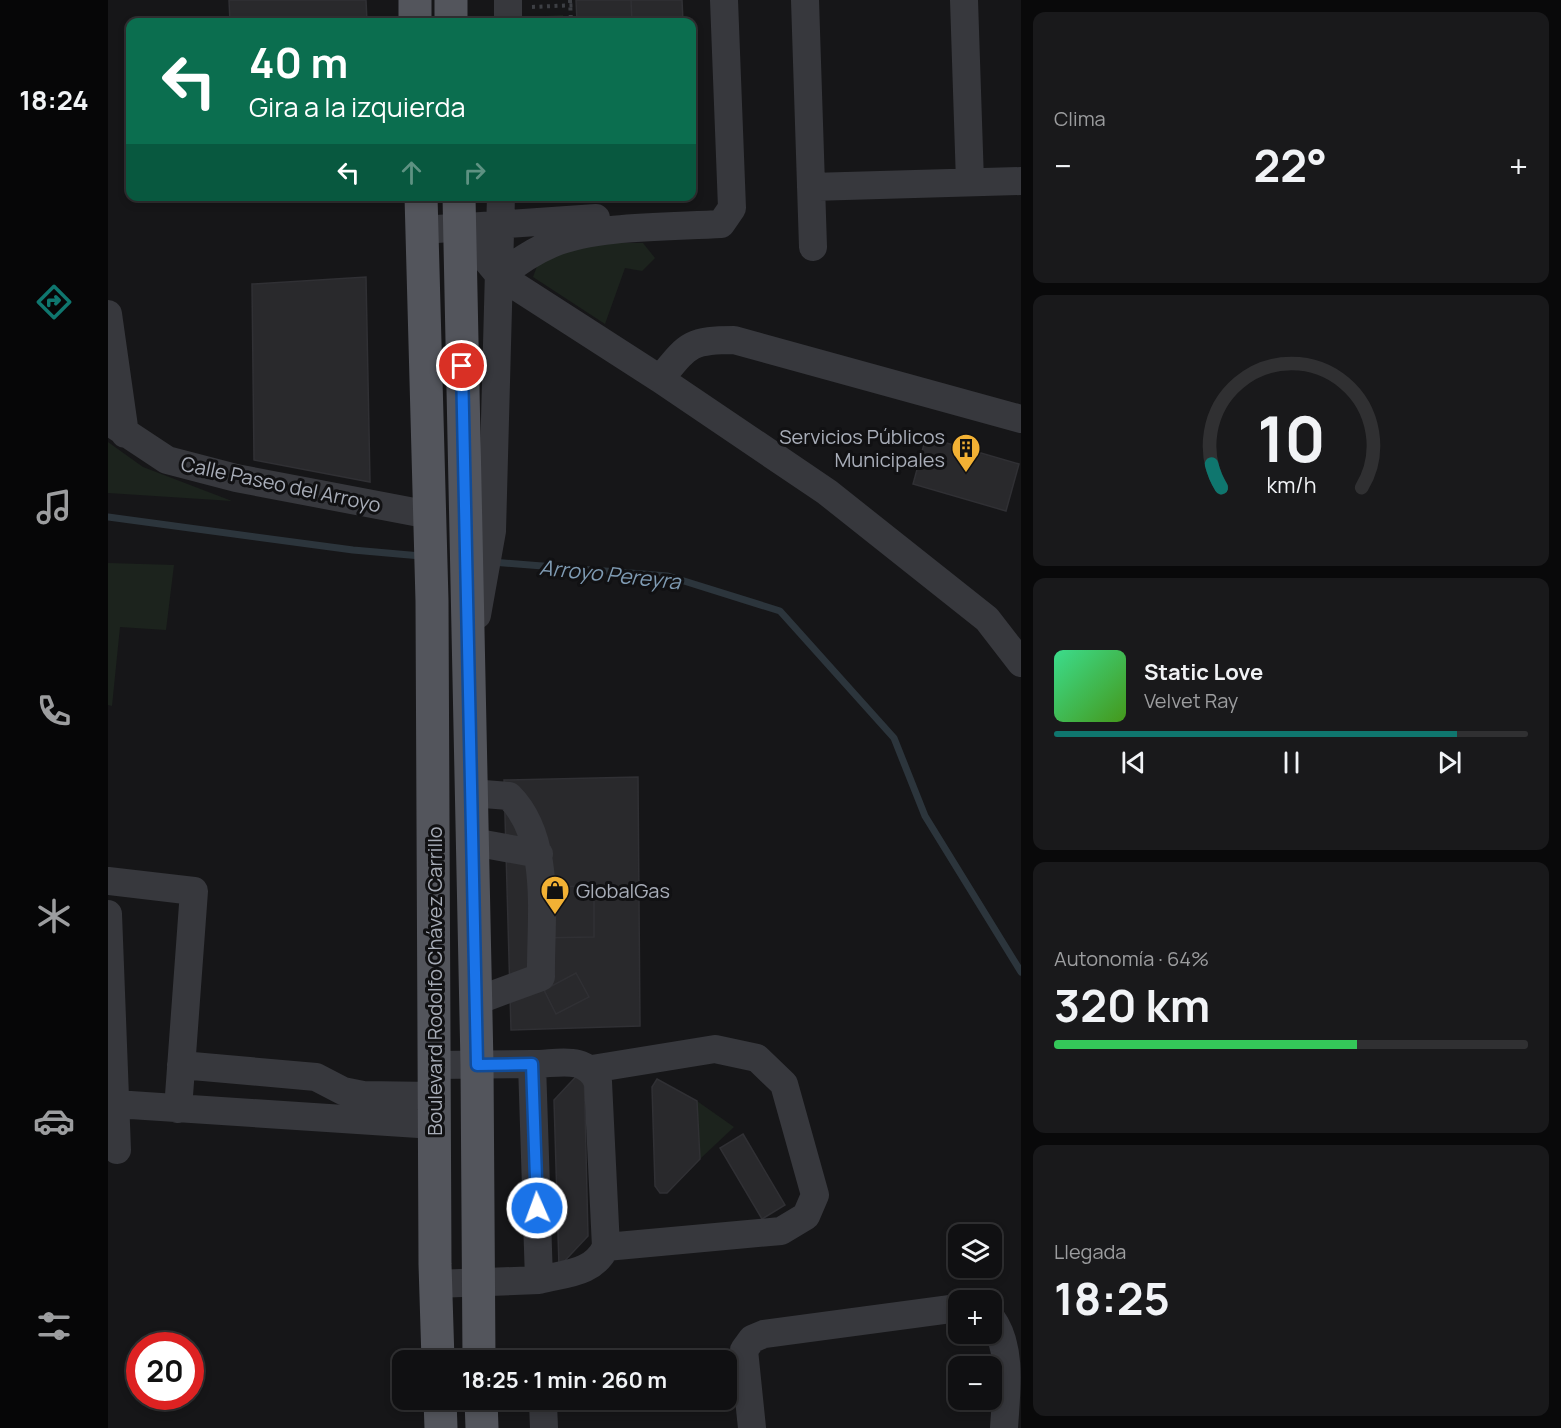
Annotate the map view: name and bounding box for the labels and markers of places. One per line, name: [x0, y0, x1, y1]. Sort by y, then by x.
pin: [436, 340, 487, 391]
place label: Servicios Públicos Municipales: [779, 423, 945, 473]
building icon: Servicios Públicos Municipales: [950, 432, 982, 474]
shop icon: GlobalGas: [539, 874, 571, 916]
place label: GlobalGas: [576, 877, 670, 904]

